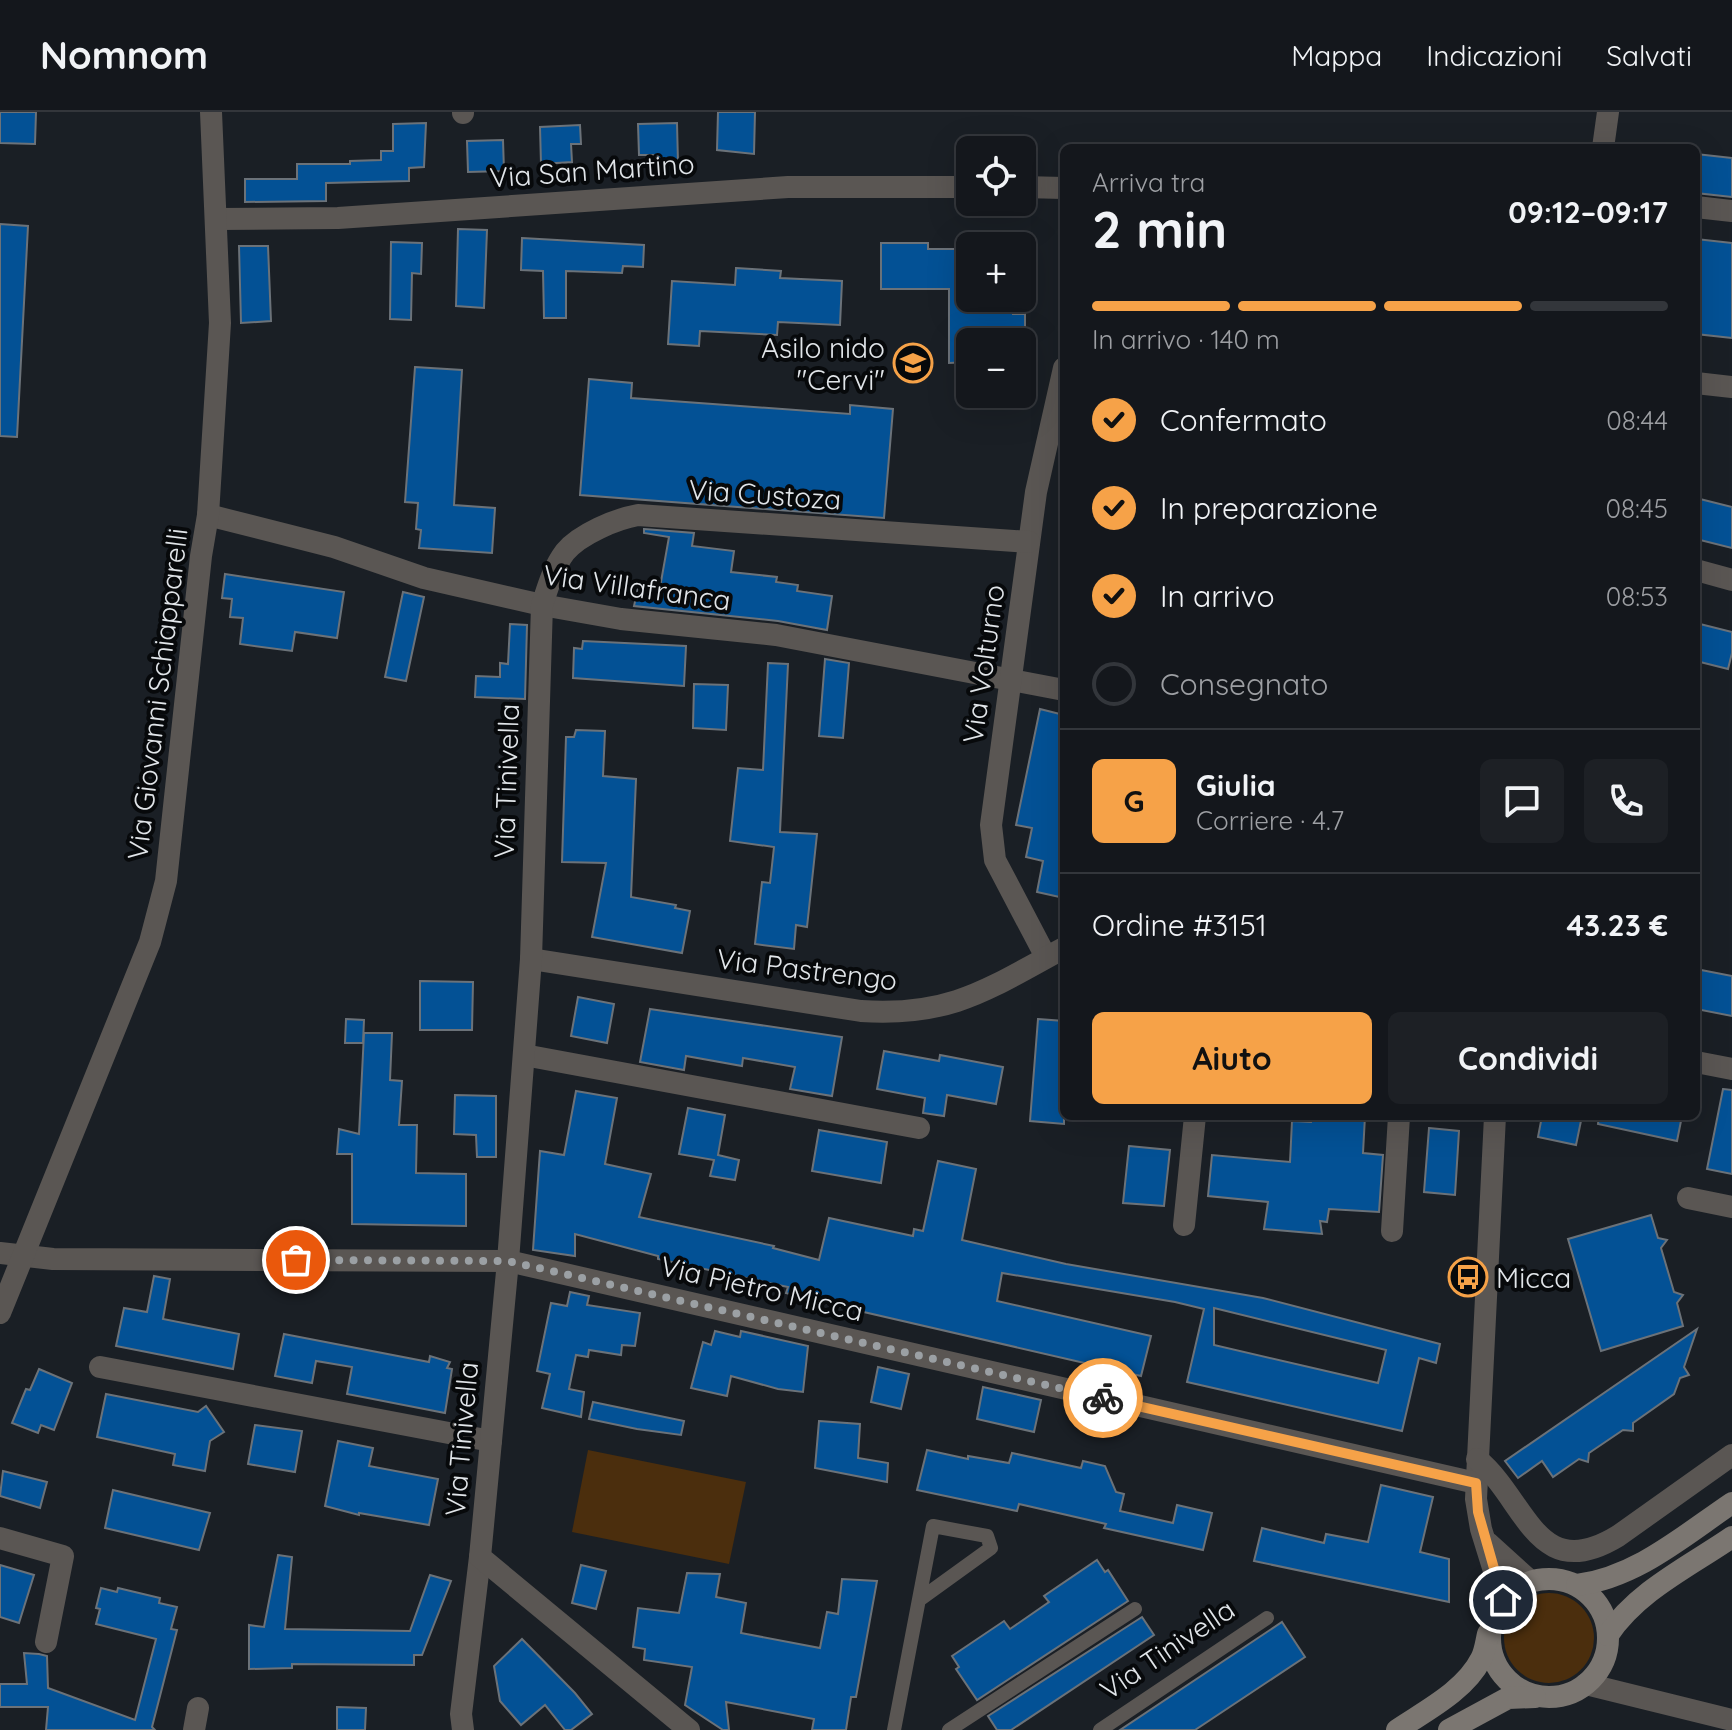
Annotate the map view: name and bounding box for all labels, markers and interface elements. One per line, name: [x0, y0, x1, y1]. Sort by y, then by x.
text: Nomnom: [40, 31, 208, 79]
text: Mappa: [1291, 38, 1382, 73]
text: Indicazioni: [1426, 38, 1562, 73]
text: Salvati: [1606, 38, 1692, 73]
map controls: [956, 136, 1036, 408]
button: locate: [956, 136, 1036, 216]
street label: Via San Martino: [488, 145, 696, 195]
text: Arriva tra: [1092, 166, 1205, 199]
text: 09:12–09:17: [1508, 193, 1668, 231]
text: 2 min: [1092, 196, 1227, 261]
button: +: [956, 232, 1036, 312]
text: In arrivo · 140 m: [1092, 323, 1280, 356]
button: −: [956, 328, 1036, 408]
place label: Asilo nido "Cervi": [761, 330, 885, 397]
school or university icon: Asilo nido "Cervi": [892, 342, 934, 384]
icon: check: [1092, 398, 1136, 442]
text: Confermato: [1160, 401, 1327, 439]
text: 08:44: [1606, 404, 1668, 437]
street label: Via Custoza: [687, 471, 843, 517]
icon: check: [1092, 486, 1136, 530]
text: In preparazione: [1160, 489, 1378, 527]
text: 08:45: [1606, 492, 1668, 525]
street label: Via Giovanni Schiapparelli: [119, 526, 195, 862]
street label: Via Villafranca: [541, 557, 733, 617]
icon: check: [1092, 574, 1136, 618]
text: In arrivo: [1160, 577, 1275, 615]
text: 08:53: [1606, 580, 1668, 613]
street label: Via Volturno: [955, 582, 1011, 746]
text: Consegnato: [1160, 665, 1328, 703]
street label: Via Tinivella: [486, 703, 526, 859]
button: chat: [1480, 759, 1564, 843]
button: phone: [1584, 759, 1668, 843]
text: Giulia: [1196, 766, 1276, 804]
text: G: [1124, 782, 1144, 820]
text: Corriere · 4.7: [1196, 804, 1344, 837]
text: Ordine #3151: [1092, 906, 1267, 944]
text: 43.23 €: [1566, 906, 1668, 944]
street label: Via Pastrengo: [715, 941, 899, 997]
button: Aiuto: [1092, 1012, 1372, 1104]
button: Condividi: [1388, 1012, 1668, 1104]
pin: [262, 1226, 330, 1294]
icon: bag: [274, 1238, 318, 1282]
street label: Via Pietro Micca: [657, 1248, 867, 1328]
bus stop icon: Micca: [1447, 1256, 1489, 1298]
place label: Micca: [1496, 1260, 1571, 1295]
courier: [1063, 1358, 1143, 1438]
street label: Via Tinivella: [437, 1360, 485, 1518]
icon: bike: [1081, 1376, 1125, 1420]
pin: [1469, 1566, 1537, 1634]
icon: home: [1481, 1578, 1525, 1622]
street label: Via Tinivella: [1093, 1591, 1241, 1707]

